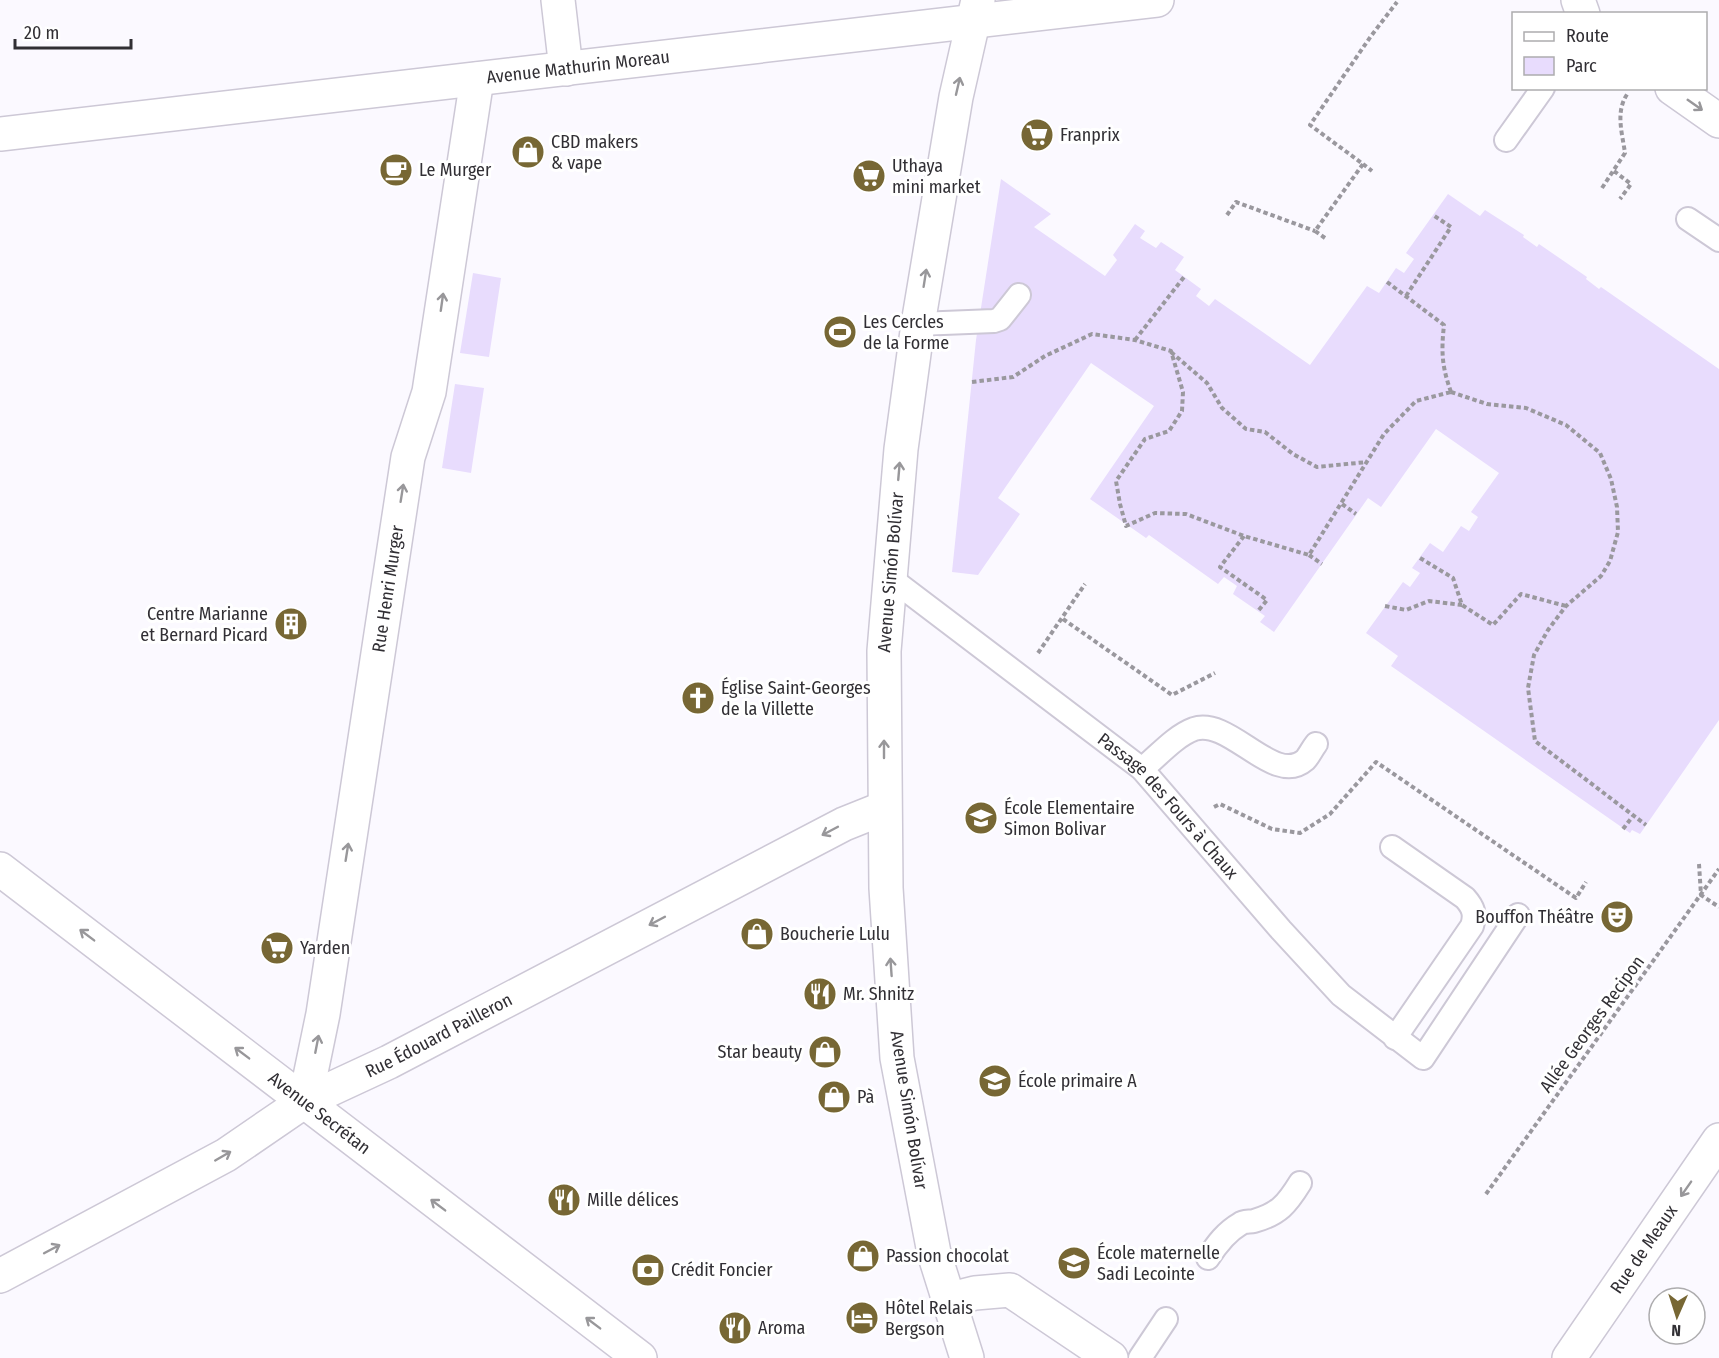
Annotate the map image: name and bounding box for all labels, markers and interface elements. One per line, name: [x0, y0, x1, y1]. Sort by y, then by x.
scale bar: [15, 12, 130, 50]
legend: [1512, 12, 1707, 90]
text: 20 m: [24, 22, 59, 44]
text: Route: [1566, 25, 1609, 47]
street label: Avenue Mathurin Moreau: [485, 46, 671, 89]
text: Parc: [1566, 55, 1597, 77]
one-way arrow: [953, 76, 965, 95]
one-way arrow: [1687, 99, 1703, 111]
supermarket icon: Franprix: [1019, 117, 1055, 153]
place label: Franprix: [1060, 124, 1120, 146]
place label: CBD makers & vape: [551, 131, 638, 174]
shop icon: CBD makers & vape: [510, 134, 546, 170]
cafe icon: Le Murger: [378, 152, 414, 188]
place label: Uthaya mini market: [892, 155, 981, 198]
supermarket icon: Uthaya mini market: [851, 158, 887, 194]
place label: Le Murger: [419, 159, 492, 181]
one-way arrow: [920, 268, 931, 288]
one-way arrow: [437, 293, 448, 313]
place label: Les Cercles de la Forme: [863, 311, 949, 354]
sports icon: Les Cercles de la Forme: [822, 314, 858, 350]
one-way arrow: [894, 461, 905, 481]
one-way arrow: [397, 483, 408, 503]
street label: Avenue Simón Bolívar: [873, 491, 908, 653]
street label: Rue Henri Murger: [367, 523, 409, 654]
place label: Centre Marianne et Bernard Picard: [140, 603, 268, 646]
building icon: Centre Marianne et Bernard Picard: [273, 606, 309, 642]
place label: Église Saint-Georges de la Villette: [721, 676, 871, 720]
church icon: Église Saint-Georges de la Villette: [680, 680, 716, 716]
street label: Passage des Fours à Chaux: [1093, 728, 1243, 883]
one-way arrow: [878, 740, 890, 760]
place label: École Elementaire Simon Bolivar: [1004, 796, 1135, 840]
school or university icon: École Elementaire Simon Bolivar: [963, 800, 999, 836]
one-way arrow: [822, 825, 839, 837]
one-way arrow: [342, 842, 353, 862]
theatre icon: Bouffon Théâtre: [1599, 899, 1635, 935]
place label: Bouffon Théâtre: [1475, 906, 1594, 928]
one-way arrow: [649, 916, 667, 927]
shop icon: Boucherie Lulu: [739, 916, 775, 952]
place label: Boucherie Lulu: [780, 923, 890, 945]
one-way arrow: [79, 929, 95, 942]
supermarket icon: Yarden: [259, 930, 295, 966]
place label: Yarden: [300, 937, 350, 959]
street label: Allée Georges Recipon: [1535, 951, 1649, 1097]
one-way arrow: [885, 957, 896, 977]
restaurant icon: Mr. Shnitz: [802, 976, 838, 1012]
place label: Mr. Shnitz: [843, 983, 914, 1005]
street label: Rue Édouard Pailleron: [362, 988, 516, 1082]
street label: Avenue Simón Bolívar: [886, 1029, 933, 1192]
shop icon: Star beauty: [807, 1034, 843, 1070]
one-way arrow: [312, 1035, 323, 1054]
place label: Star beauty: [718, 1041, 802, 1063]
one-way arrow: [235, 1047, 251, 1059]
school or university icon: École primaire A: [977, 1063, 1013, 1099]
street label: Avenue Secrétan: [264, 1067, 375, 1159]
place label: École primaire A: [1018, 1069, 1137, 1092]
shop icon: Pà: [816, 1079, 852, 1115]
place label: Pà: [857, 1086, 874, 1108]
one-way arrow: [214, 1150, 231, 1162]
one-way arrow: [1680, 1180, 1692, 1196]
restaurant icon: Mille délices: [546, 1182, 582, 1218]
place label: Mille délices: [587, 1189, 679, 1211]
one-way arrow: [430, 1198, 446, 1211]
street label: Rue de Meaux: [1606, 1201, 1682, 1298]
shop icon: Passion chocolat: [845, 1238, 881, 1274]
place label: École maternelle Sadi Lecointe: [1097, 1241, 1220, 1285]
one-way arrow: [42, 1243, 60, 1254]
place label: Passion chocolat: [886, 1245, 1009, 1267]
school or university icon: École maternelle Sadi Lecointe: [1056, 1245, 1092, 1281]
bank icon: Crédit Foncier: [630, 1252, 666, 1288]
place label: Crédit Foncier: [671, 1259, 773, 1281]
north arrow: [1647, 1286, 1707, 1346]
place label: Hôtel Relais Bergson: [885, 1297, 973, 1340]
hotel icon: Hôtel Relais Bergson: [844, 1300, 880, 1336]
restaurant icon: Aroma: [717, 1310, 753, 1346]
one-way arrow: [586, 1316, 602, 1329]
place label: Aroma: [758, 1317, 806, 1339]
text: N: [1671, 1321, 1682, 1340]

